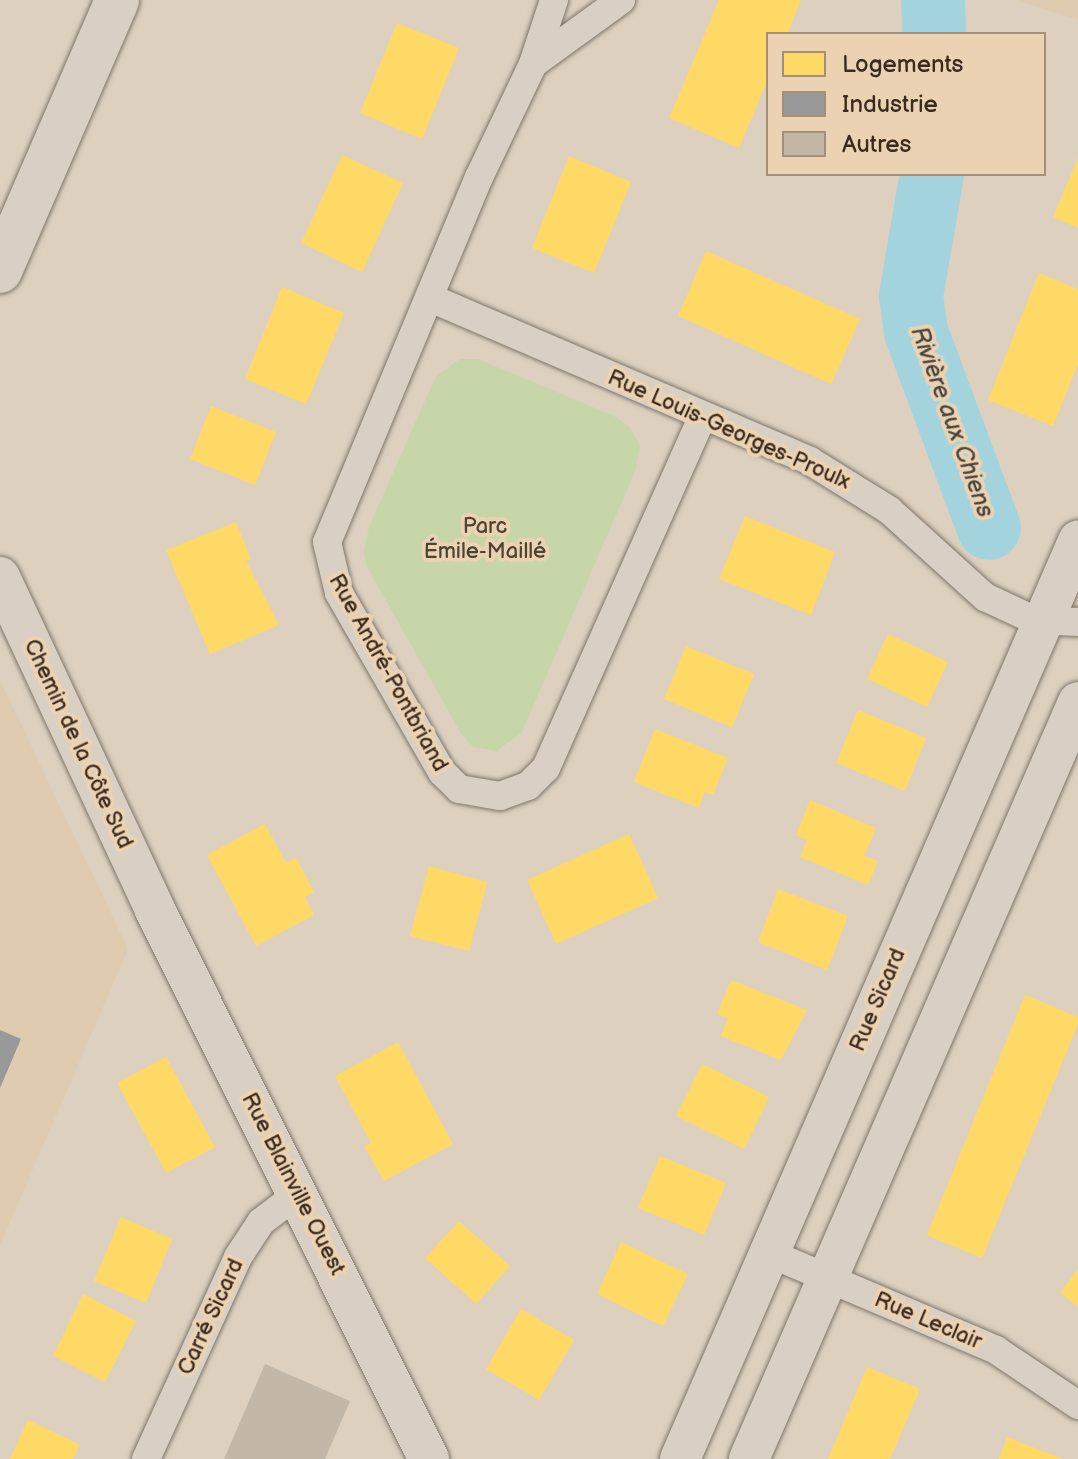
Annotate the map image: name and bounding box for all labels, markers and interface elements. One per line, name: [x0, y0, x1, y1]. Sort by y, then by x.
legend: [766, 32, 1046, 176]
text: Logements: [842, 50, 963, 79]
text: Industrie: [842, 90, 938, 119]
text: Autres: [842, 130, 911, 159]
water label: Rivière aux Chiens: [904, 323, 1000, 521]
street label: Rue Louis-Georges-Proulx: [604, 364, 854, 496]
park label: Parc Émile-Maillé: [424, 513, 546, 564]
street label: Rue André-Pontbriand: [323, 570, 453, 776]
street label: Chemin de la Côte Sud: [18, 635, 138, 853]
street label: Rue Sicard: [844, 944, 912, 1056]
street label: Rue Blainville Ouest: [236, 1089, 350, 1279]
street label: Carré Sicard: [173, 1255, 249, 1379]
street label: Rue Leclair: [870, 1287, 986, 1355]

